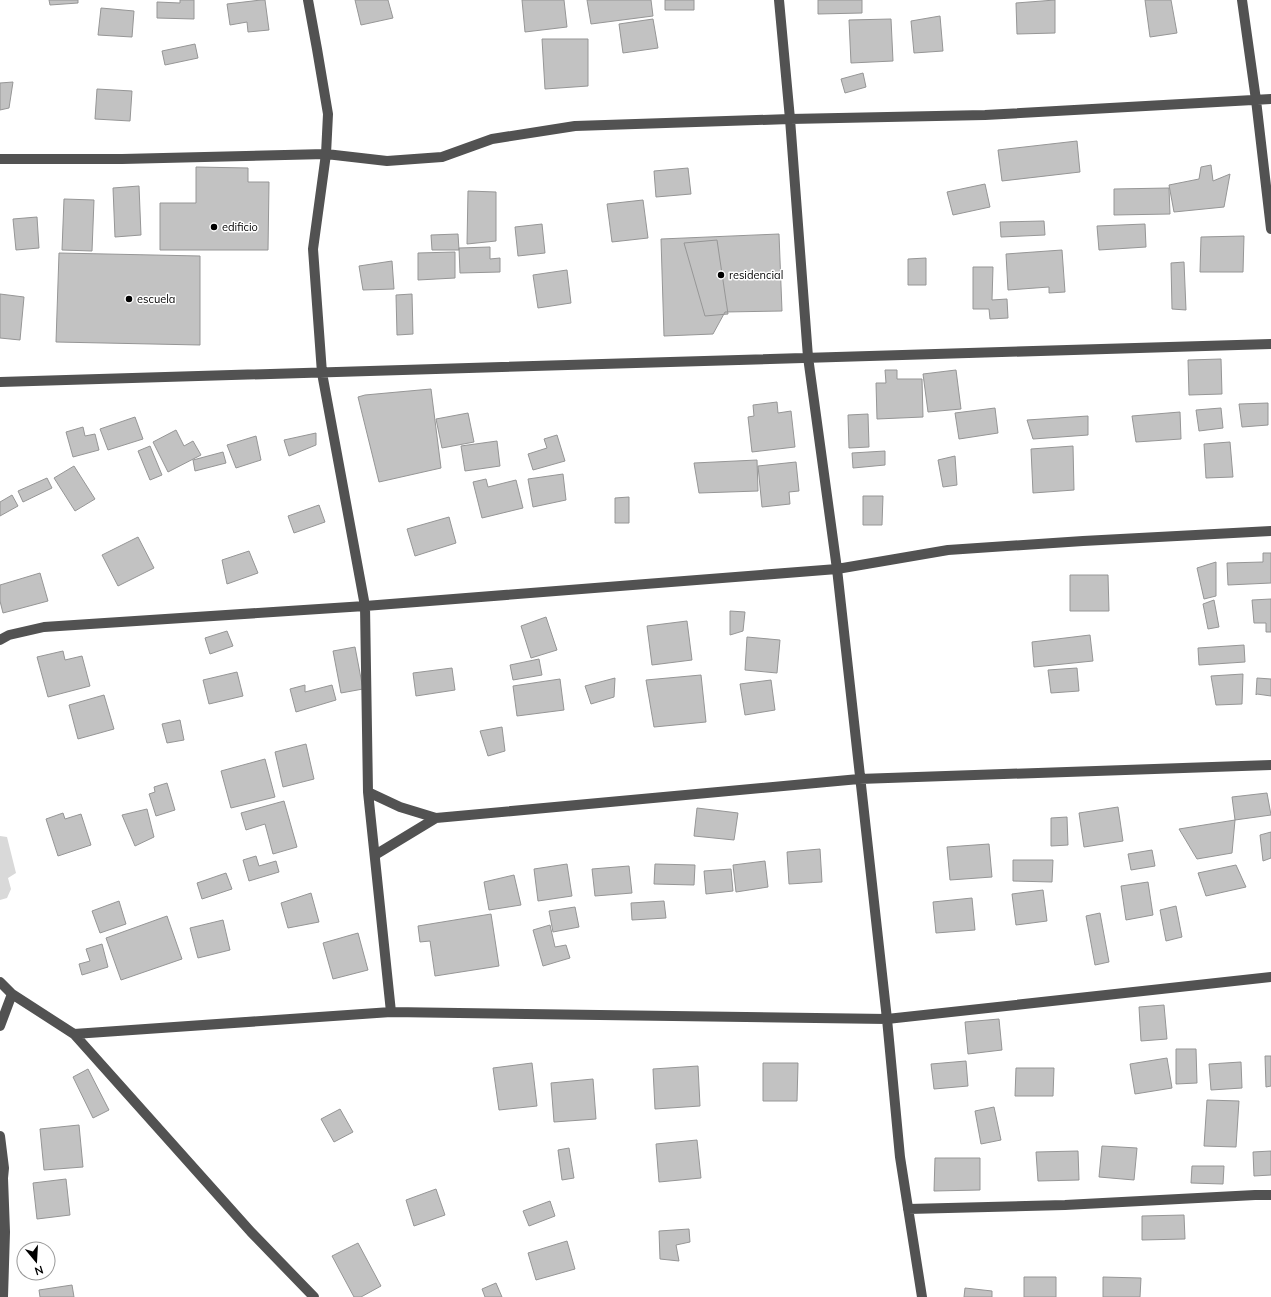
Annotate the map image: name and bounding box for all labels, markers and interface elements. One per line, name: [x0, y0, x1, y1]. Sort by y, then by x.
place label: edificio: [222, 220, 258, 234]
marker: edificio: [209, 222, 219, 232]
place label: residencial: [729, 268, 783, 282]
marker: residencial: [716, 270, 726, 280]
place label: escuela: [137, 292, 175, 306]
marker: escuela: [124, 294, 134, 304]
north arrow: [16, 1241, 56, 1281]
text: N: [33, 1263, 45, 1278]

